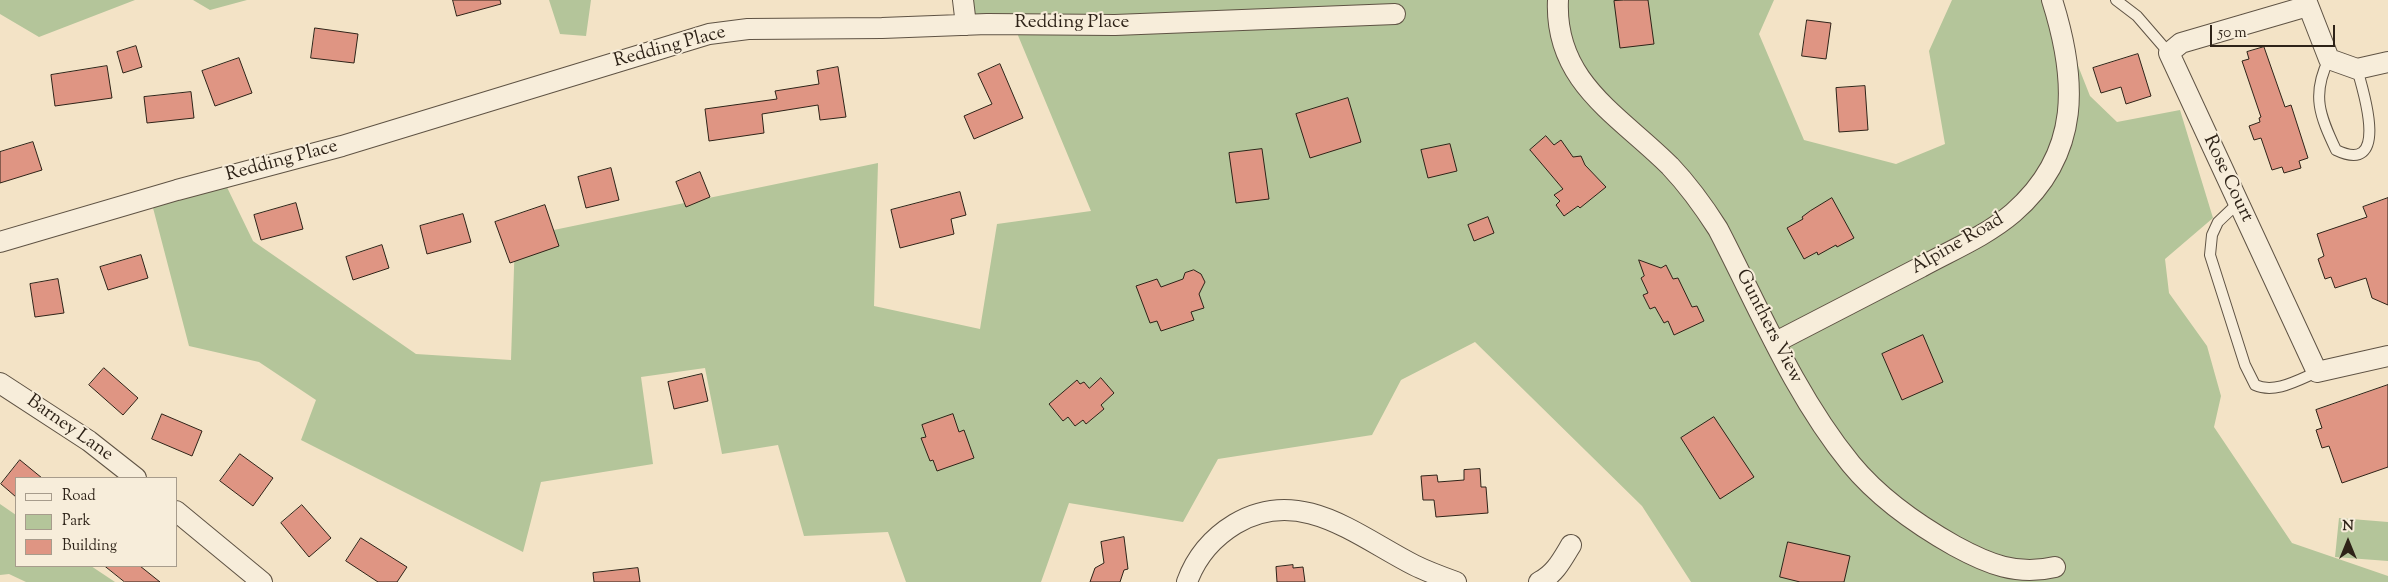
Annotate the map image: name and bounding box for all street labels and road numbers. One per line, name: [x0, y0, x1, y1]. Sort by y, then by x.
street label: Redding Place: [1015, 13, 1129, 35]
street label: Redding Place: [612, 22, 728, 74]
street label: Rose Court: [2197, 132, 2257, 226]
street label: Redding Place: [224, 136, 340, 188]
street label: Alpine Road: [1908, 209, 2008, 281]
street label: Gunthers View: [1730, 266, 1806, 388]
street label: Barney Lane: [21, 391, 117, 467]

